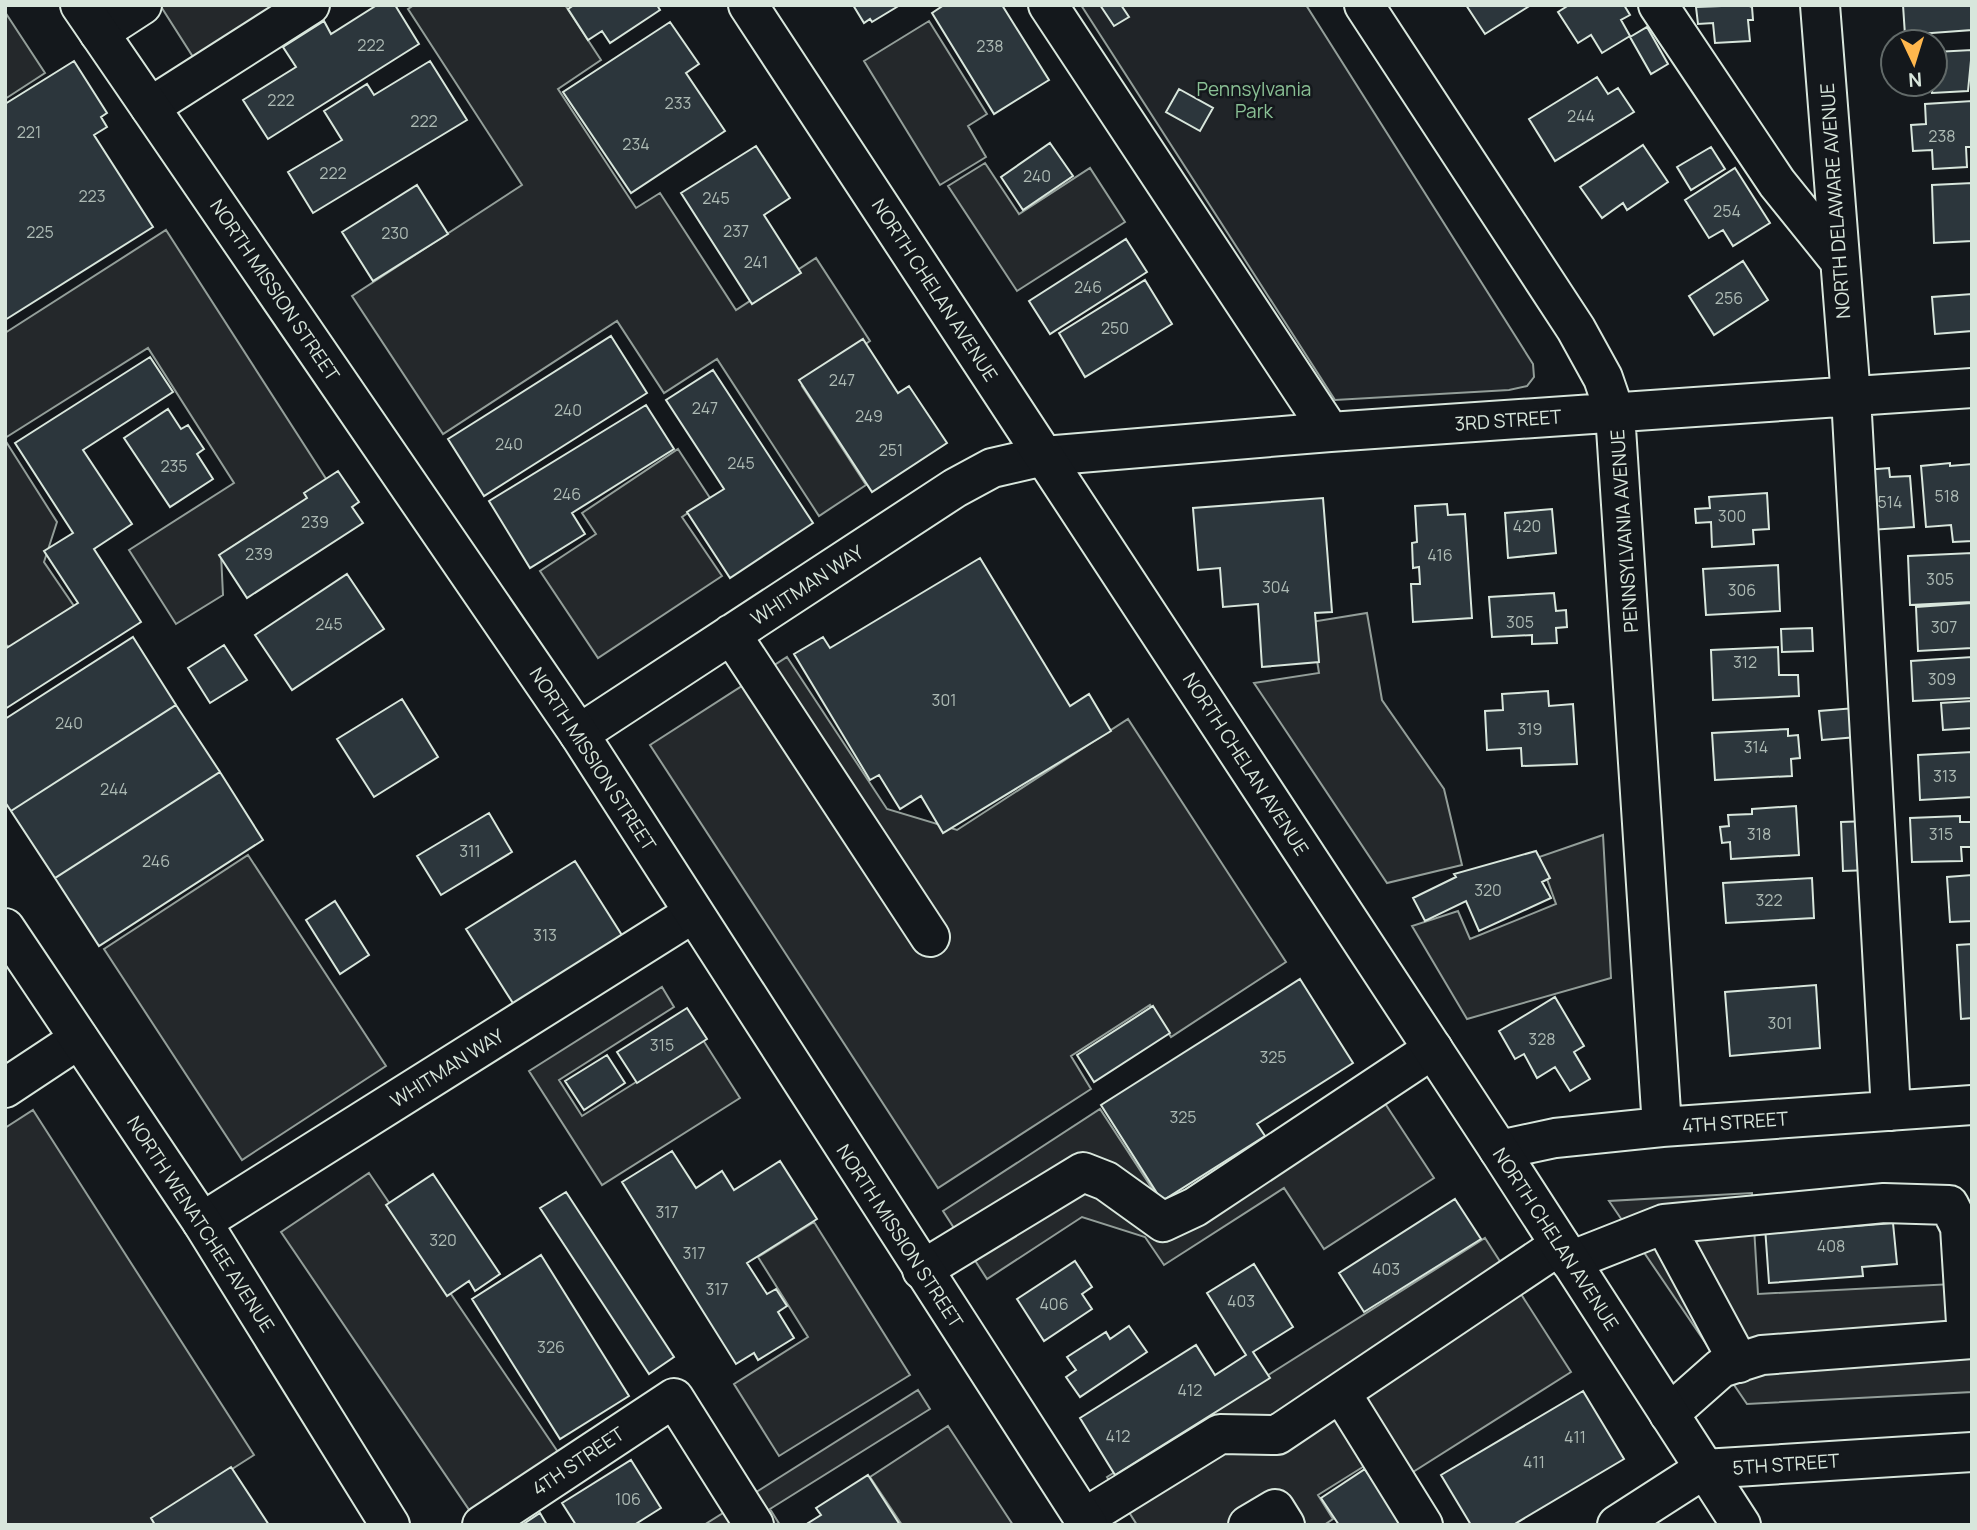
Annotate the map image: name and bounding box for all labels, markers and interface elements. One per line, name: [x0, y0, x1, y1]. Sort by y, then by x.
north arrow: [1879, 28, 1949, 98]
house number: 222: [357, 34, 385, 56]
house number: 238: [976, 35, 1004, 57]
text: N: [1907, 67, 1923, 93]
park label: Pennsylvania Park: [1197, 76, 1311, 124]
street label: NORTH DELAWARE AVENUE: [1814, 82, 1856, 320]
house number: 222: [267, 89, 295, 111]
house number: 233: [665, 92, 691, 114]
house number: 244: [1567, 105, 1595, 127]
house number: 222: [410, 110, 438, 132]
house number: 221: [17, 121, 41, 143]
house number: 238: [1928, 125, 1956, 147]
house number: 234: [622, 133, 650, 155]
house number: 222: [319, 162, 347, 184]
house number: 240: [1023, 165, 1051, 187]
house number: 223: [78, 185, 106, 207]
house number: 245: [702, 187, 730, 209]
street label: NORTH MISSION STREET: [204, 194, 346, 387]
street label: NORTH CHELAN AVENUE: [866, 194, 1004, 386]
house number: 254: [1713, 200, 1741, 222]
house number: 237: [723, 220, 749, 242]
house number: 225: [26, 221, 54, 243]
house number: 230: [381, 222, 409, 244]
house number: 241: [744, 251, 768, 273]
house number: 246: [1074, 276, 1102, 298]
house number: 256: [1715, 287, 1743, 309]
house number: 250: [1101, 317, 1129, 339]
house number: 247: [829, 369, 855, 391]
house number: 247: [692, 397, 718, 419]
house number: 240: [554, 399, 582, 421]
street label: 3RD STREET: [1454, 403, 1563, 437]
house number: 249: [855, 405, 883, 427]
street label: PENNSYLVANIA AVENUE: [1604, 428, 1644, 634]
house number: 240: [495, 433, 523, 455]
house number: 251: [879, 439, 903, 461]
house number: 245: [727, 452, 755, 474]
house number: 235: [160, 455, 188, 477]
house number: 246: [553, 483, 581, 505]
house number: 518: [1935, 485, 1959, 507]
house number: 514: [1878, 491, 1902, 513]
house number: 300: [1718, 505, 1746, 527]
house number: 239: [301, 511, 329, 533]
house number: 420: [1513, 515, 1541, 537]
street label: WHITMAN WAY: [746, 539, 869, 631]
house number: 239: [245, 543, 273, 565]
house number: 416: [1427, 544, 1453, 566]
house number: 305: [1926, 568, 1954, 590]
house number: 304: [1262, 576, 1290, 598]
house number: 306: [1728, 579, 1756, 601]
house number: 305: [1506, 611, 1534, 633]
house number: 245: [315, 613, 343, 635]
house number: 307: [1931, 616, 1957, 638]
house number: 312: [1733, 651, 1757, 673]
street label: NORTH MISSION STREET: [524, 662, 663, 856]
street label: NORTH CHELAN AVENUE: [1177, 668, 1315, 860]
house number: 309: [1928, 668, 1956, 690]
house number: 301: [932, 689, 956, 711]
house number: 240: [55, 712, 83, 734]
house number: 319: [1517, 718, 1543, 740]
house number: 314: [1744, 736, 1768, 758]
house number: 313: [1933, 765, 1957, 787]
house number: 244: [100, 778, 128, 800]
house number: 318: [1747, 823, 1771, 845]
house number: 315: [1929, 823, 1953, 845]
house number: 311: [459, 840, 481, 862]
house number: 246: [142, 850, 170, 872]
house number: 320: [1474, 879, 1502, 901]
house number: 322: [1755, 889, 1783, 911]
house number: 313: [533, 924, 557, 946]
house number: 301: [1768, 1012, 1792, 1034]
street label: WHITMAN WAY: [385, 1022, 509, 1113]
house number: 328: [1528, 1028, 1556, 1050]
house number: 315: [650, 1034, 674, 1056]
house number: 325: [1259, 1046, 1287, 1068]
street label: 4TH STREET: [1681, 1105, 1790, 1139]
house number: 325: [1169, 1106, 1197, 1128]
street label: NORTH WENATCHEE AVENUE: [121, 1111, 281, 1337]
street label: NORTH MISSION STREET: [831, 1139, 970, 1333]
street label: NORTH CHELAN AVENUE: [1487, 1143, 1625, 1335]
house number: 317: [655, 1201, 679, 1223]
house number: 320: [429, 1229, 457, 1251]
house number: 408: [1817, 1235, 1845, 1257]
house number: 317: [682, 1242, 706, 1264]
house number: 403: [1372, 1258, 1400, 1280]
house number: 317: [705, 1278, 729, 1300]
house number: 403: [1227, 1290, 1255, 1312]
house number: 406: [1039, 1293, 1069, 1315]
house number: 326: [537, 1336, 565, 1358]
house number: 412: [1178, 1379, 1202, 1401]
street label: 4TH STREET: [527, 1420, 630, 1501]
house number: 412: [1106, 1425, 1130, 1447]
house number: 411: [1564, 1426, 1586, 1448]
street label: 5TH STREET: [1732, 1447, 1841, 1481]
house number: 411: [1523, 1451, 1545, 1473]
house number: 106: [615, 1488, 641, 1510]

